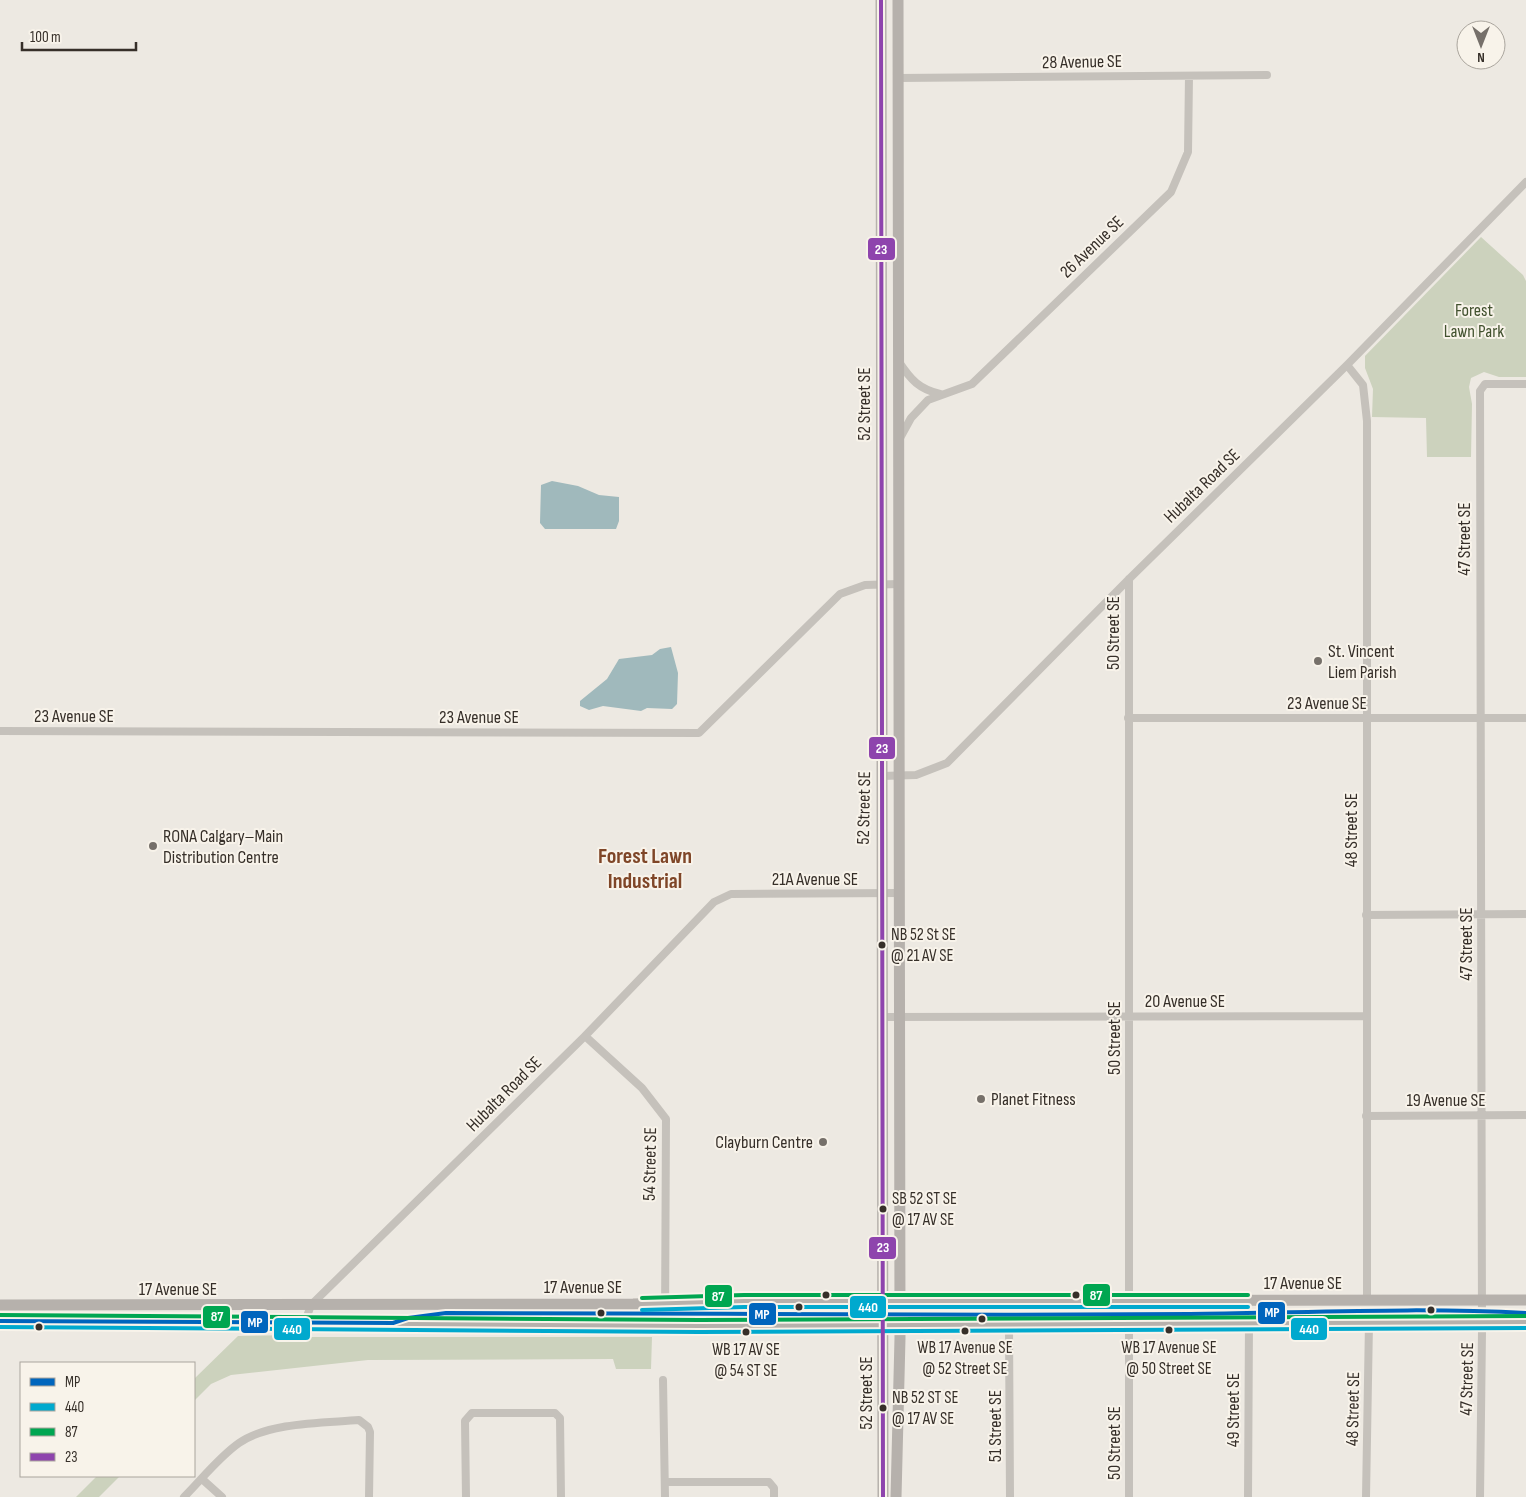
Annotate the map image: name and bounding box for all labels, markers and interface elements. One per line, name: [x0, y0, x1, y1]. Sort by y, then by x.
scale bar: [22, 20, 136, 52]
north arrow: [1456, 20, 1506, 70]
text: 100 m: [30, 28, 61, 47]
text: N: [1477, 49, 1485, 66]
street label: 28 Avenue SE: [1042, 51, 1122, 73]
street label: 26 Avenue SE: [1056, 212, 1128, 282]
line badge: 23: [867, 237, 896, 261]
text: 23: [875, 241, 887, 258]
park label: Forest Lawn Park: [1444, 300, 1504, 342]
street label: 52 Street SE: [854, 367, 875, 441]
street label: Hubalta Road SE: [1160, 445, 1244, 527]
street label: 47 Street SE: [1454, 502, 1475, 576]
street label: 50 Street SE: [1103, 596, 1124, 670]
place label: St. Vincent Liem Parish: [1328, 641, 1397, 683]
marker: St. Vincent Liem Parish: [1312, 655, 1324, 667]
street label: 23 Avenue SE: [1287, 693, 1367, 714]
street label: 23 Avenue SE: [34, 706, 114, 727]
street label: 23 Avenue SE: [439, 707, 519, 728]
line badge: 23: [868, 736, 896, 760]
text: 23: [876, 740, 888, 757]
street label: 52 Street SE: [853, 771, 875, 845]
street label: 48 Street SE: [1341, 793, 1362, 867]
place label: RONA Calgary–Main Distribution Centre: [163, 826, 283, 868]
marker: RONA Calgary–Main Distribution Centre: [147, 840, 159, 852]
district label: Forest Lawn Industrial: [598, 843, 692, 895]
street label: 21A Avenue SE: [772, 869, 858, 890]
street label: 47 Street SE: [1456, 907, 1477, 981]
place label: NB 52 St SE @ 21 AV SE: [891, 925, 956, 966]
marker: NB 52 St SE @ 21 AV SE: [877, 940, 887, 950]
street label: 20 Avenue SE: [1145, 991, 1225, 1012]
street label: 50 Street SE: [1104, 1001, 1125, 1075]
street label: Hubalta Road SE: [462, 1052, 546, 1136]
place label: Planet Fitness: [991, 1089, 1076, 1110]
street label: 19 Avenue SE: [1406, 1090, 1486, 1111]
marker: Planet Fitness: [975, 1093, 987, 1105]
street label: 54 Street SE: [639, 1127, 661, 1201]
place label: Clayburn Centre: [715, 1132, 813, 1153]
marker: Clayburn Centre: [817, 1136, 829, 1148]
place label: SB 52 ST SE @ 17 AV SE: [892, 1189, 957, 1230]
marker: SB 52 ST SE @ 17 AV SE: [878, 1204, 888, 1214]
line badge: 23: [868, 1236, 897, 1260]
text: 23: [877, 1239, 889, 1256]
street label: 17 Avenue SE: [1264, 1273, 1342, 1294]
street label: 17 Avenue SE: [544, 1277, 622, 1298]
street label: 17 Avenue SE: [139, 1279, 217, 1300]
line badge: 87: [1082, 1283, 1111, 1307]
line badge: 87: [704, 1284, 733, 1308]
text: 87: [1090, 1287, 1103, 1304]
text: 87: [712, 1288, 725, 1305]
unlabelled marker: [821, 1290, 831, 1300]
unlabelled marker: [1071, 1290, 1081, 1300]
line badge: 440: [849, 1295, 887, 1319]
text: 440: [858, 1299, 878, 1316]
line badge: MP: [1257, 1301, 1286, 1325]
line badge: MP: [748, 1302, 777, 1326]
unlabelled marker: [794, 1302, 804, 1312]
text: MP: [1264, 1304, 1280, 1321]
line badge: 87: [202, 1305, 231, 1329]
unlabelled marker: [1426, 1305, 1436, 1315]
text: MP: [754, 1306, 770, 1323]
text: 87: [211, 1308, 224, 1325]
unlabelled marker: [596, 1308, 606, 1318]
line badge: MP: [240, 1310, 269, 1334]
text: MP: [247, 1314, 263, 1331]
unlabelled marker: [977, 1314, 987, 1324]
line badge: 440: [273, 1317, 311, 1341]
line badge: 440: [1290, 1317, 1328, 1341]
text: 440: [282, 1321, 302, 1338]
text: 440: [1299, 1321, 1319, 1338]
unlabelled marker: [34, 1322, 44, 1332]
marker: WB 17 Avenue SE @ 50 Street SE: [1164, 1325, 1174, 1335]
marker: WB 17 Avenue SE @ 52 Street SE: [960, 1326, 970, 1336]
marker: WB 17 AV SE @ 54 ST SE: [741, 1327, 751, 1337]
place label: WB 17 Avenue SE @ 52 Street SE: [917, 1338, 1013, 1379]
place label: WB 17 Avenue SE @ 50 Street SE: [1121, 1338, 1217, 1379]
place label: WB 17 AV SE @ 54 ST SE: [712, 1340, 780, 1381]
street label: 47 Street SE: [1456, 1342, 1478, 1416]
street label: 52 Street SE: [856, 1356, 877, 1430]
legend: [20, 1362, 195, 1477]
street label: 48 Street SE: [1342, 1372, 1364, 1446]
text: MP: [65, 1373, 80, 1392]
street label: 49 Street SE: [1223, 1373, 1244, 1447]
place label: NB 52 ST SE @ 17 AV SE: [892, 1388, 959, 1429]
street label: 51 Street SE: [985, 1390, 1006, 1462]
text: 440: [65, 1398, 84, 1417]
marker: NB 52 ST SE @ 17 AV SE: [878, 1403, 888, 1413]
street label: 50 Street SE: [1104, 1406, 1125, 1480]
text: 87: [65, 1423, 78, 1442]
text: 23: [65, 1448, 78, 1467]

